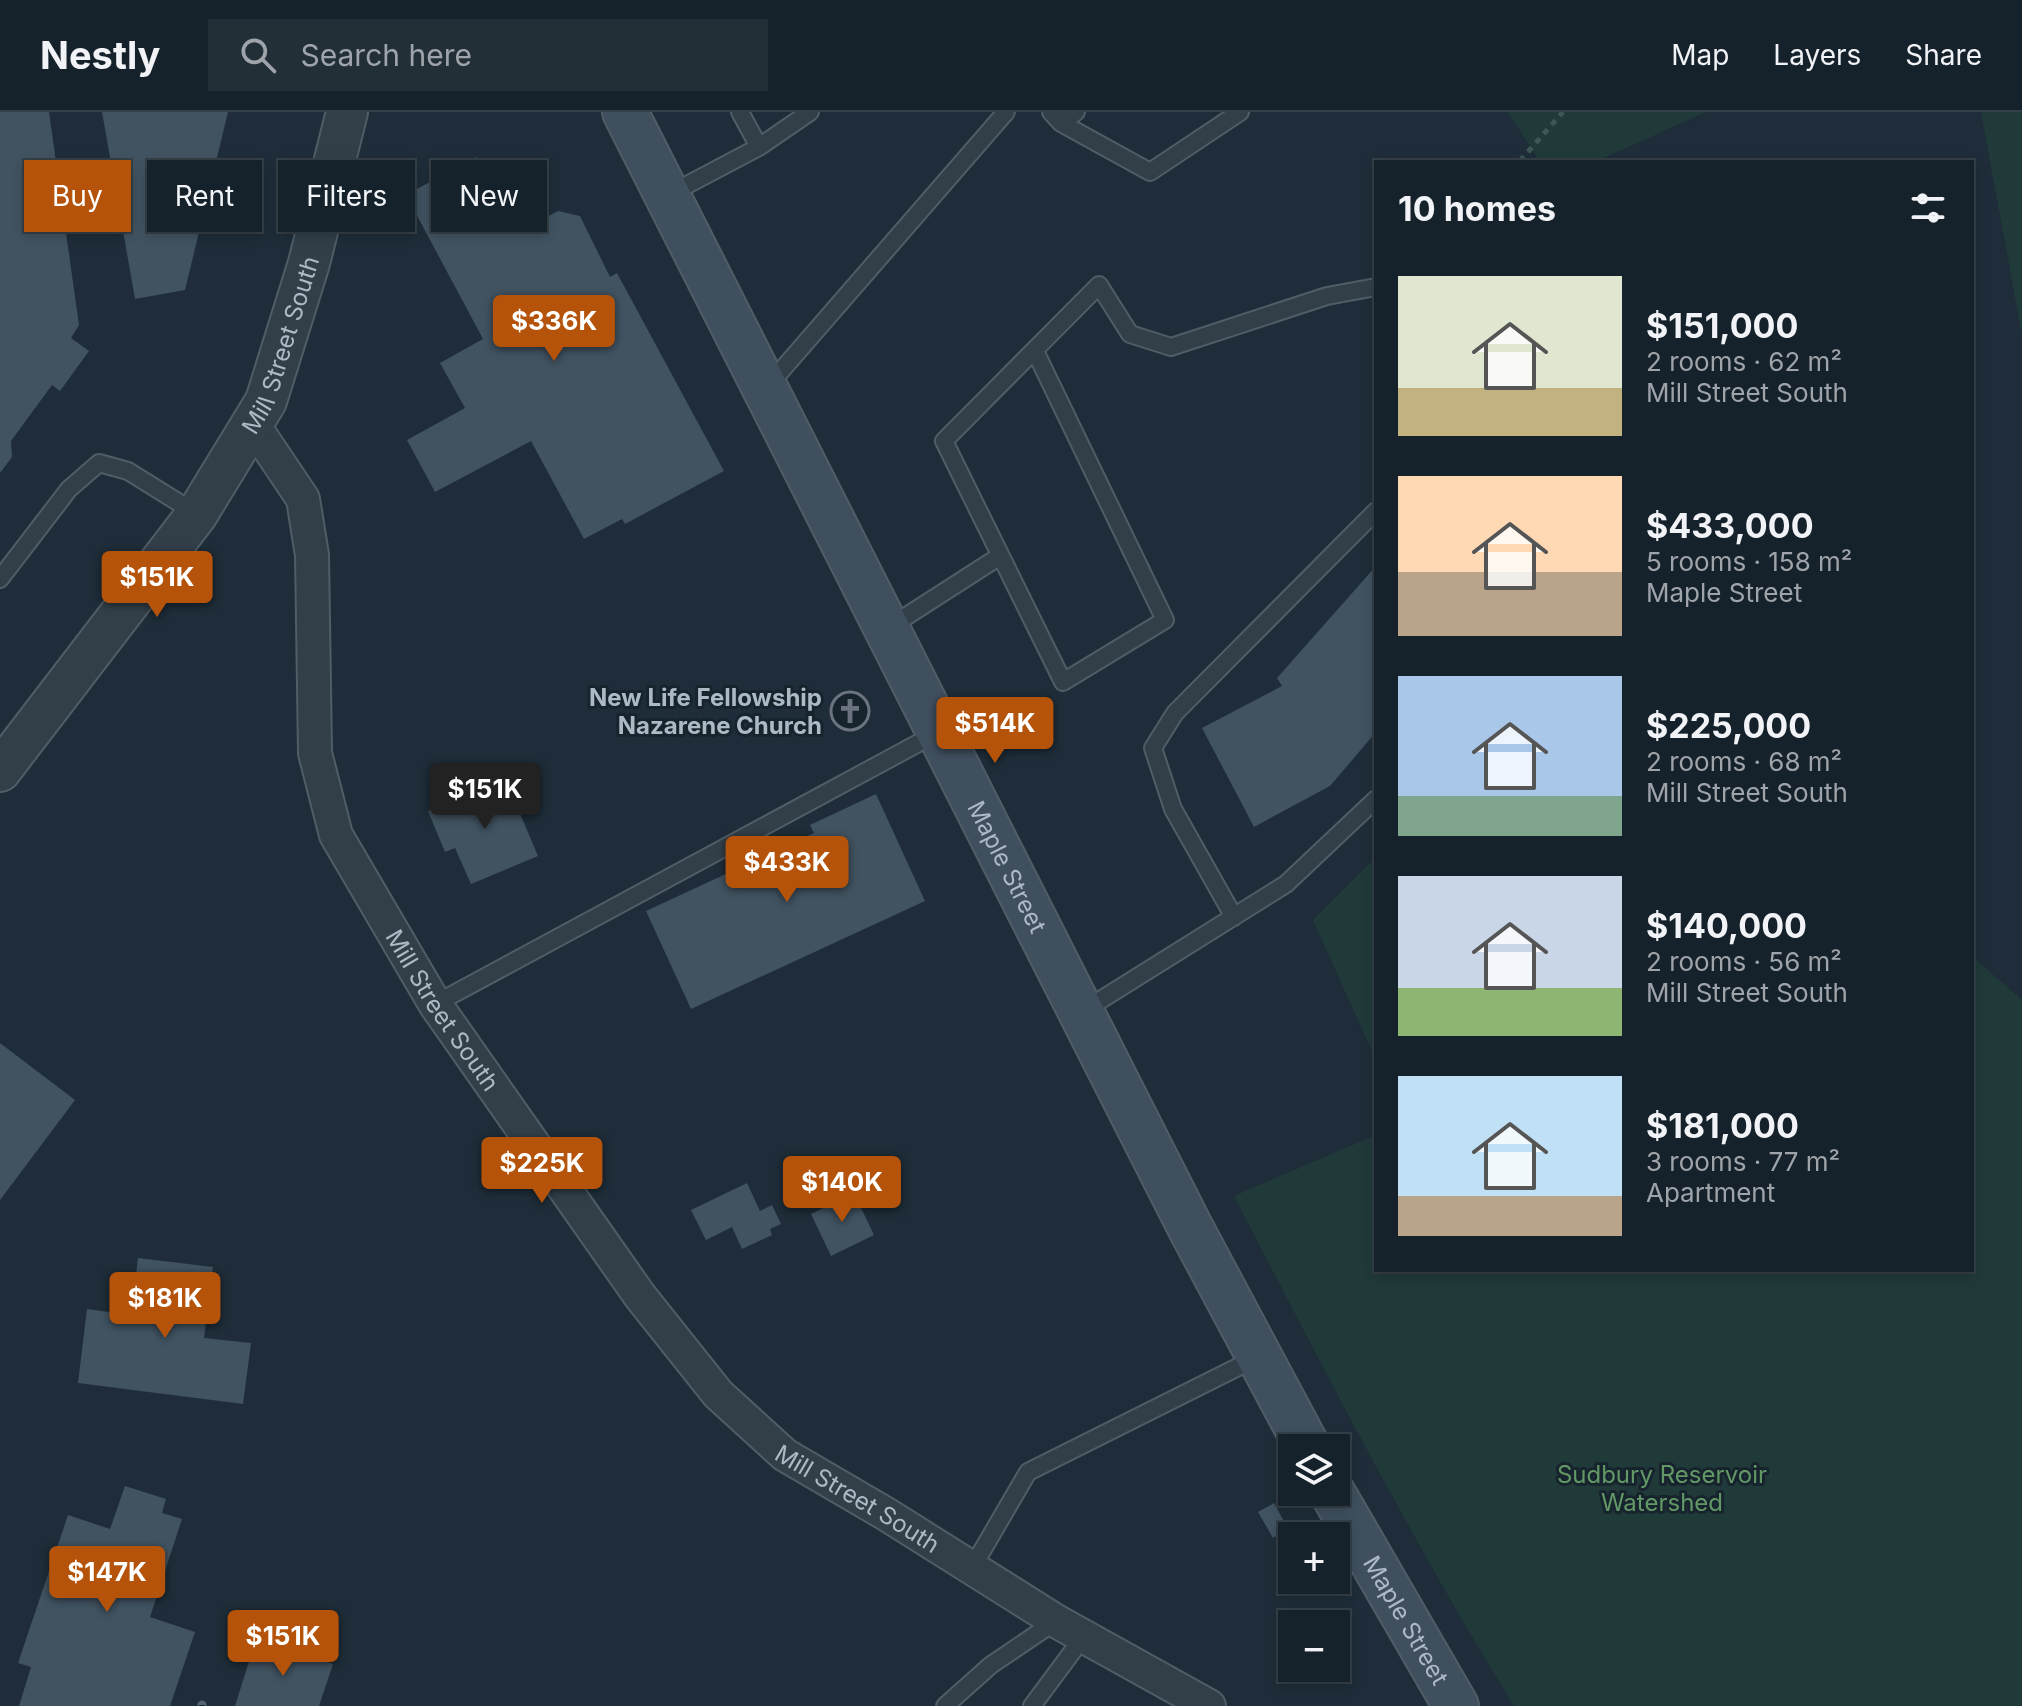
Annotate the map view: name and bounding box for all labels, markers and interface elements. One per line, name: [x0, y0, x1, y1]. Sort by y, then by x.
search box: [208, 19, 768, 91]
text: Nestly: [40, 32, 160, 78]
icon: search: [236, 33, 280, 77]
text: Search here: [300, 37, 472, 73]
text: Map: [1671, 38, 1729, 72]
text: Layers: [1773, 38, 1861, 72]
text: Share: [1905, 38, 1982, 72]
chip: Buy: [24, 160, 131, 232]
chip: Rent: [147, 160, 262, 232]
chip: Filters: [278, 160, 415, 232]
chip: New: [431, 160, 547, 232]
icon: filters: [1906, 186, 1950, 230]
text: 10 homes: [1398, 188, 1556, 229]
street label: Mill Street South: [235, 253, 325, 439]
pin: $336K: [498, 295, 610, 363]
text: $336K: [511, 305, 597, 336]
text: $151,000: [1646, 305, 1798, 346]
icon: home: [1462, 308, 1558, 404]
text: 2 rooms · 62 m²: [1646, 346, 1842, 377]
text: Mill Street South: [1646, 377, 1848, 408]
text: $433,000: [1646, 505, 1814, 546]
icon: home: [1462, 508, 1558, 604]
text: 5 rooms · 158 m²: [1646, 546, 1852, 577]
pin: $151K: [101, 551, 213, 619]
text: $151K: [120, 561, 194, 592]
text: Maple Street: [1646, 577, 1802, 608]
place label: New Life Fellowship Nazarene Church: [589, 683, 822, 740]
church icon: New Life Fellowship Nazarene Church: [829, 690, 871, 732]
pin: $514K: [939, 697, 1051, 765]
text: $225,000: [1646, 705, 1811, 746]
text: $514K: [954, 707, 1036, 738]
icon: home: [1462, 708, 1558, 804]
text: 2 rooms · 68 m²: [1646, 746, 1842, 777]
pin: $151K: [429, 763, 541, 831]
text: $151K: [448, 773, 522, 804]
text: Mill Street South: [1646, 777, 1848, 808]
street label: Maple Street: [962, 796, 1053, 938]
pin: $433K: [731, 836, 843, 904]
text: $433K: [744, 846, 830, 877]
text: $140,000: [1646, 905, 1807, 946]
icon: home: [1462, 908, 1558, 1004]
street label: Mill Street South: [380, 924, 506, 1096]
text: 2 rooms · 56 m²: [1646, 946, 1842, 977]
text: Mill Street South: [1646, 977, 1848, 1008]
text: $181,000: [1646, 1105, 1799, 1146]
icon: home: [1462, 1108, 1558, 1204]
pin: $225K: [486, 1137, 598, 1205]
text: 3 rooms · 77 m²: [1646, 1146, 1840, 1177]
text: $225K: [499, 1147, 585, 1178]
pin: $140K: [786, 1156, 898, 1224]
text: $140K: [801, 1166, 883, 1197]
text: Apartment: [1646, 1177, 1775, 1208]
pin: $181K: [109, 1272, 221, 1340]
text: $181K: [127, 1282, 203, 1313]
map controls: [1278, 1434, 1350, 1682]
button: layers: [1278, 1434, 1350, 1506]
street label: Mill Street South: [770, 1438, 945, 1559]
park label: Sudbury Reservoir Watershed: [1557, 1460, 1767, 1517]
button: +: [1278, 1522, 1350, 1594]
pin: $147K: [51, 1546, 163, 1614]
street label: Maple Street: [1358, 1550, 1455, 1690]
text: $147K: [67, 1556, 147, 1587]
pin: $151K: [227, 1610, 339, 1678]
button: −: [1278, 1610, 1350, 1682]
text: $151K: [246, 1620, 320, 1651]

